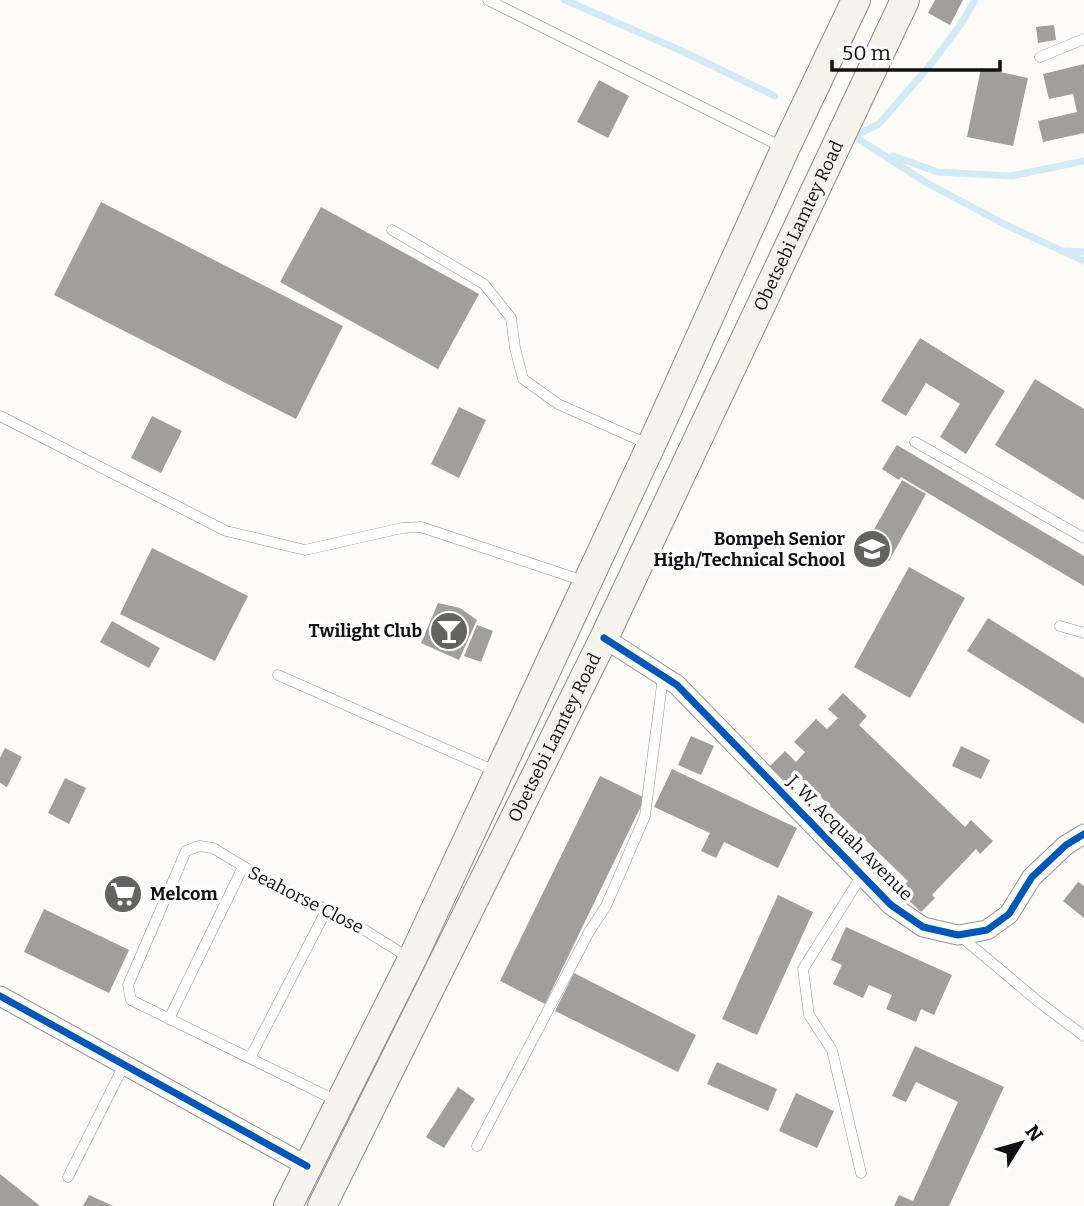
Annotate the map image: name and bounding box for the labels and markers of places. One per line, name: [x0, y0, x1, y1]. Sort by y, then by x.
place label: Bompeh Senior High/Technical School: [654, 528, 846, 571]
school or university icon: Bompeh Senior High/Technical School: [851, 528, 893, 570]
bar icon: Twilight Club: [428, 610, 470, 652]
place label: Twilight Club: [309, 620, 422, 642]
supermarket icon: Melcom: [102, 873, 144, 915]
place label: Melcom: [150, 883, 218, 905]

